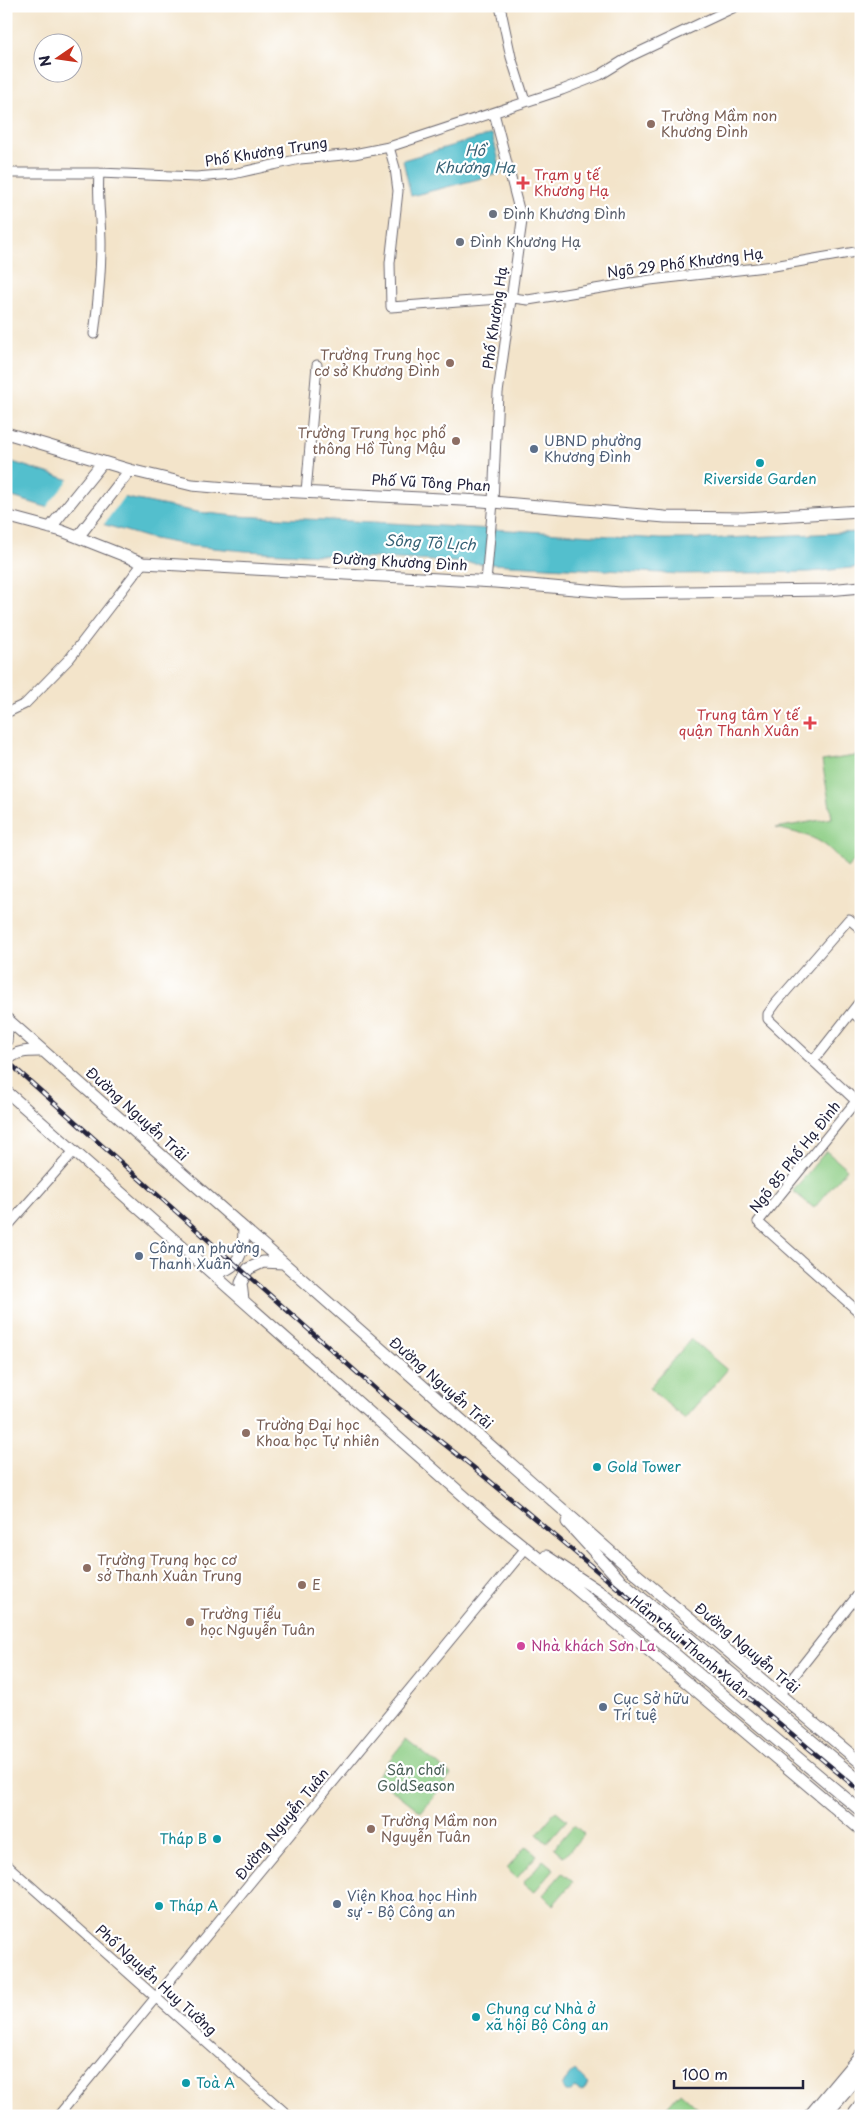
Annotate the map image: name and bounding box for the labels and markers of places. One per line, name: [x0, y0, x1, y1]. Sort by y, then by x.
place label: Trường Mầm non Khương Đình: [661, 105, 777, 142]
marker: Trường Mầm non Khương Đình: [645, 118, 657, 130]
place label: Trạm y tế Khương Hạ: [534, 164, 609, 201]
marker: Trạm y tế Khương Hạ: [516, 176, 530, 190]
place label: Đình Khương Đình: [503, 203, 626, 224]
marker: Đình Khương Đình: [487, 208, 499, 220]
place label: Đình Khương Hạ: [470, 231, 581, 252]
marker: Đình Khương Hạ: [454, 236, 466, 248]
place label: Trường Trung học cơ sở Khương Đình: [314, 344, 440, 381]
marker: Trường Trung học cơ sở Khương Đình: [444, 357, 456, 369]
place label: Trường Trung học phổ thông Hồ Tùng Mậu: [297, 422, 446, 459]
place label: UBND phường Khương Đình: [544, 430, 642, 467]
marker: Trường Trung học phổ thông Hồ Tùng Mậu: [450, 435, 462, 447]
marker: UBND phường Khương Đình: [528, 443, 540, 455]
marker: Riverside Garden: [754, 457, 766, 469]
place label: Riverside Garden: [703, 468, 817, 489]
place label: Trung tâm Y tế quận Thanh Xuân: [679, 704, 800, 741]
marker: Trung tâm Y tế quận Thanh Xuân: [803, 716, 817, 730]
place label: Công an phường Thanh Xuân: [149, 1237, 260, 1274]
marker: Công an phường Thanh Xuân: [133, 1250, 145, 1262]
place label: Trường Đại học Khoa học Tự nhiên: [256, 1414, 379, 1451]
marker: Trường Đại học Khoa học Tự nhiên: [240, 1427, 252, 1439]
place label: Gold Tower: [607, 1456, 681, 1477]
marker: Gold Tower: [591, 1461, 603, 1473]
place label: Trường Trung học cơ sở Thanh Xuân Trung: [97, 1549, 242, 1586]
marker: Trường Trung học cơ sở Thanh Xuân Trung: [81, 1562, 93, 1574]
place label: E: [312, 1574, 321, 1595]
marker: E: [296, 1579, 308, 1591]
place label: Trường Tiểu học Nguyễn Tuân: [200, 1603, 315, 1640]
marker: Trường Tiểu học Nguyễn Tuân: [184, 1616, 196, 1628]
place label: Nhà khách Sơn La: [531, 1635, 656, 1656]
marker: Nhà khách Sơn La: [515, 1640, 527, 1652]
place label: Cục Sở hữu Trí tuệ: [613, 1688, 689, 1725]
marker: Cục Sở hữu Trí tuệ: [597, 1701, 609, 1713]
place label: Trường Mầm non Nguyễn Tuân: [381, 1810, 497, 1847]
marker: Trường Mầm non Nguyễn Tuân: [365, 1823, 377, 1835]
place label: Tháp B: [159, 1828, 207, 1849]
marker: Tháp B: [211, 1833, 223, 1845]
place label: Viện Khoa học Hình sự - Bộ Công an: [347, 1885, 478, 1922]
place label: Tháp A: [169, 1895, 219, 1916]
marker: Viện Khoa học Hình sự - Bộ Công an: [331, 1898, 343, 1910]
marker: Tháp A: [153, 1900, 165, 1912]
place label: Chung cư Nhà ở xã hội Bộ Công an: [486, 1998, 609, 2035]
marker: Chung cư Nhà ở xã hội Bộ Công an: [470, 2011, 482, 2023]
place label: Toà A: [196, 2072, 235, 2093]
marker: Toà A: [180, 2077, 192, 2089]

